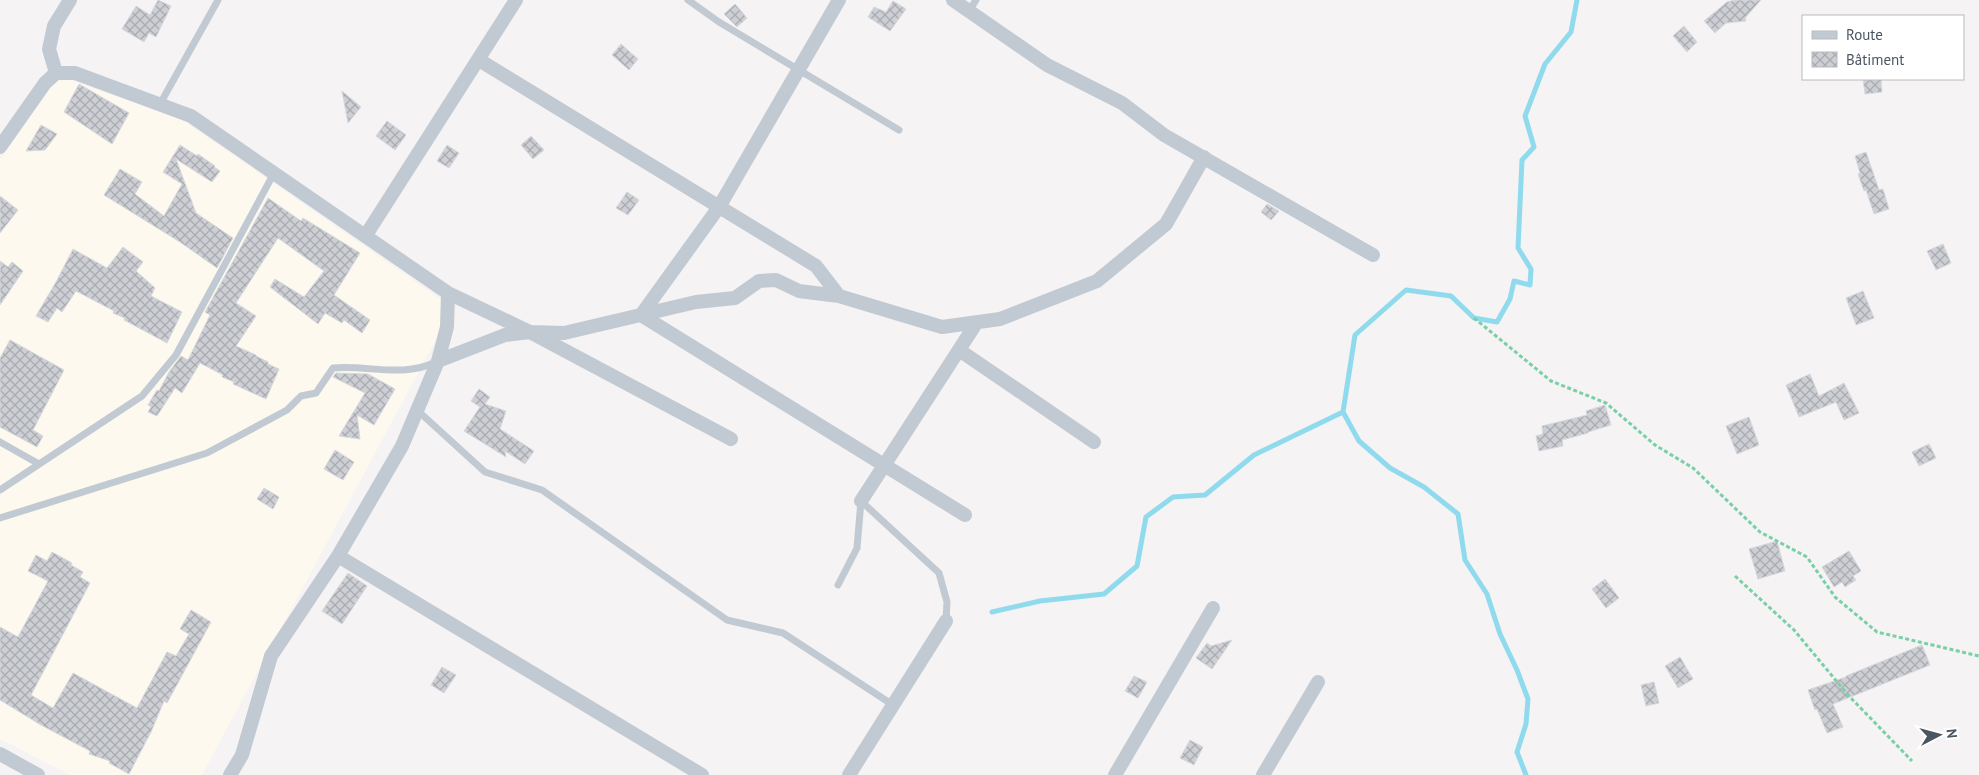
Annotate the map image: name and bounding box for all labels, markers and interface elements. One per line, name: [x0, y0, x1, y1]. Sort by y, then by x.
legend: [1802, 15, 1964, 80]
text: Route: [1846, 25, 1883, 44]
text: Bâtiment: [1846, 50, 1904, 69]
north arrow: [1914, 710, 1964, 760]
text: N: [1942, 728, 1961, 739]

